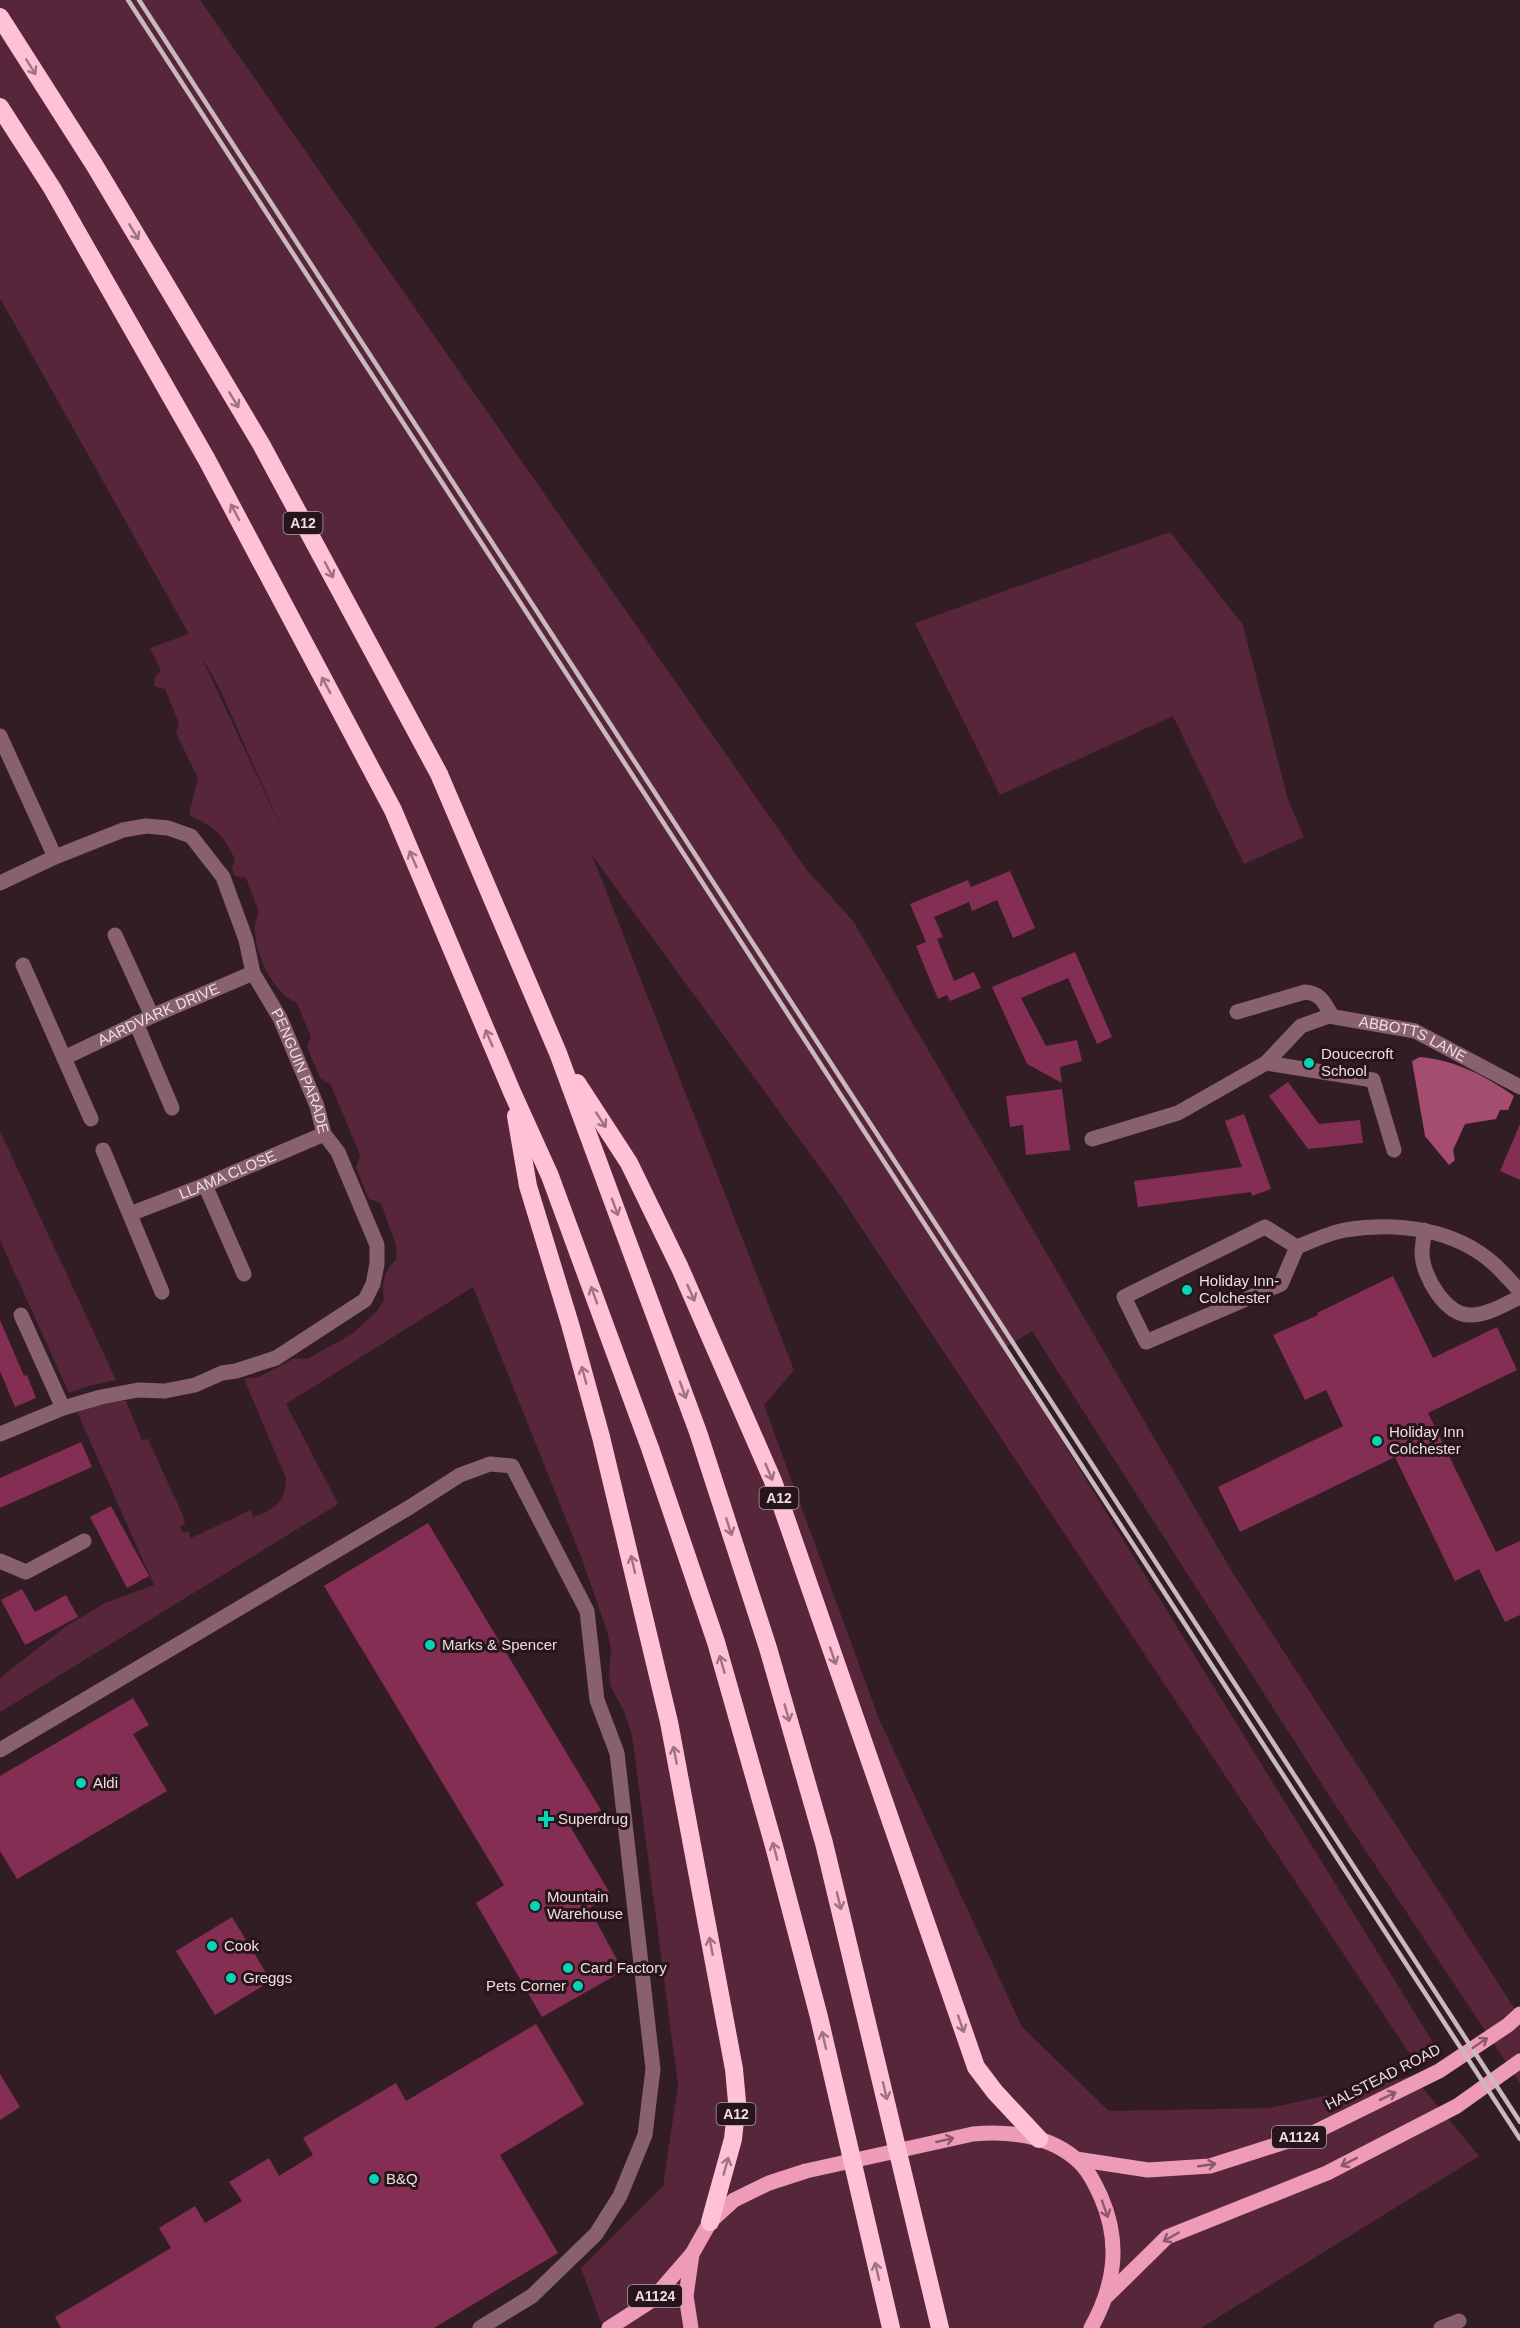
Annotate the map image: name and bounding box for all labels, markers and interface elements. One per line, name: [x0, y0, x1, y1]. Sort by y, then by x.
one-way arrow: [26, 58, 38, 75]
one-way arrow: [129, 223, 141, 240]
one-way arrow: [229, 391, 241, 408]
one-way arrow: [229, 504, 240, 522]
road number: A12: [284, 512, 322, 534]
one-way arrow: [323, 561, 335, 578]
one-way arrow: [320, 676, 331, 694]
one-way arrow: [407, 850, 419, 868]
street label: AARDVARK DRIVE: [95, 979, 222, 1049]
street label: PENGUIN PARADE: [268, 1005, 333, 1135]
street label: ABBOTTS LANE: [1358, 1012, 1469, 1065]
one-way arrow: [483, 1030, 494, 1048]
place label: Doucecroft School: [1321, 1045, 1394, 1079]
marker: Doucecroft School: [1302, 1056, 1316, 1070]
one-way arrow: [596, 1111, 608, 1128]
street label: LLAMA CLOSE: [176, 1147, 278, 1202]
one-way arrow: [610, 1197, 621, 1216]
place label: Holiday Inn- Colchester: [1199, 1272, 1279, 1306]
marker: Holiday Inn- Colchester: [1180, 1283, 1194, 1297]
one-way arrow: [686, 1284, 697, 1302]
one-way arrow: [588, 1286, 599, 1304]
one-way arrow: [578, 1366, 589, 1385]
one-way arrow: [678, 1380, 689, 1399]
place label: Holiday Inn Colchester: [1389, 1423, 1464, 1457]
marker: Holiday Inn Colchester: [1370, 1434, 1384, 1448]
one-way arrow: [764, 1462, 775, 1480]
road number: A12: [760, 1487, 798, 1509]
one-way arrow: [724, 1517, 735, 1536]
one-way arrow: [626, 1555, 638, 1574]
place label: Marks & Spencer: [442, 1636, 557, 1653]
marker: Marks & Spencer: [423, 1638, 437, 1652]
one-way arrow: [829, 1646, 840, 1665]
one-way arrow: [716, 1655, 727, 1674]
one-way arrow: [782, 1703, 793, 1722]
one-way arrow: [669, 1745, 680, 1765]
place label: Aldi: [93, 1774, 118, 1791]
marker: Aldi: [74, 1776, 88, 1790]
place label: Superdrug: [558, 1810, 628, 1827]
marker: Superdrug: [539, 1812, 553, 1826]
one-way arrow: [769, 1842, 780, 1861]
place label: Mountain Warehouse: [547, 1888, 623, 1922]
one-way arrow: [833, 1892, 845, 1911]
marker: Mountain Warehouse: [528, 1899, 542, 1913]
place label: Cook: [224, 1937, 260, 1954]
one-way arrow: [705, 1937, 716, 1957]
marker: Cook: [205, 1939, 219, 1953]
place label: Card Factory: [580, 1959, 667, 1976]
marker: Card Factory: [561, 1961, 575, 1975]
place label: Greggs: [243, 1969, 292, 1986]
marker: Greggs: [224, 1971, 238, 1985]
place label: Pets Corner: [486, 1977, 566, 1994]
marker: Pets Corner: [571, 1979, 585, 1993]
one-way arrow: [956, 2014, 967, 2033]
one-way arrow: [818, 2031, 829, 2050]
one-way arrow: [1472, 2037, 1489, 2050]
street label: HALSTEAD ROAD: [1322, 2040, 1443, 2113]
one-way arrow: [879, 2081, 891, 2100]
one-way arrow: [1378, 2089, 1396, 2101]
road number: A12: [716, 2103, 756, 2125]
road number: A1124: [1272, 2126, 1326, 2148]
one-way arrow: [935, 2134, 954, 2146]
one-way arrow: [721, 2157, 732, 2176]
one-way arrow: [1341, 2157, 1359, 2168]
one-way arrow: [1196, 2160, 1216, 2171]
place label: B&Q: [386, 2170, 418, 2187]
marker: B&Q: [367, 2172, 381, 2186]
one-way arrow: [1100, 2199, 1111, 2218]
one-way arrow: [1163, 2231, 1180, 2243]
one-way arrow: [871, 2262, 883, 2281]
road number: A1124: [628, 2285, 682, 2307]

